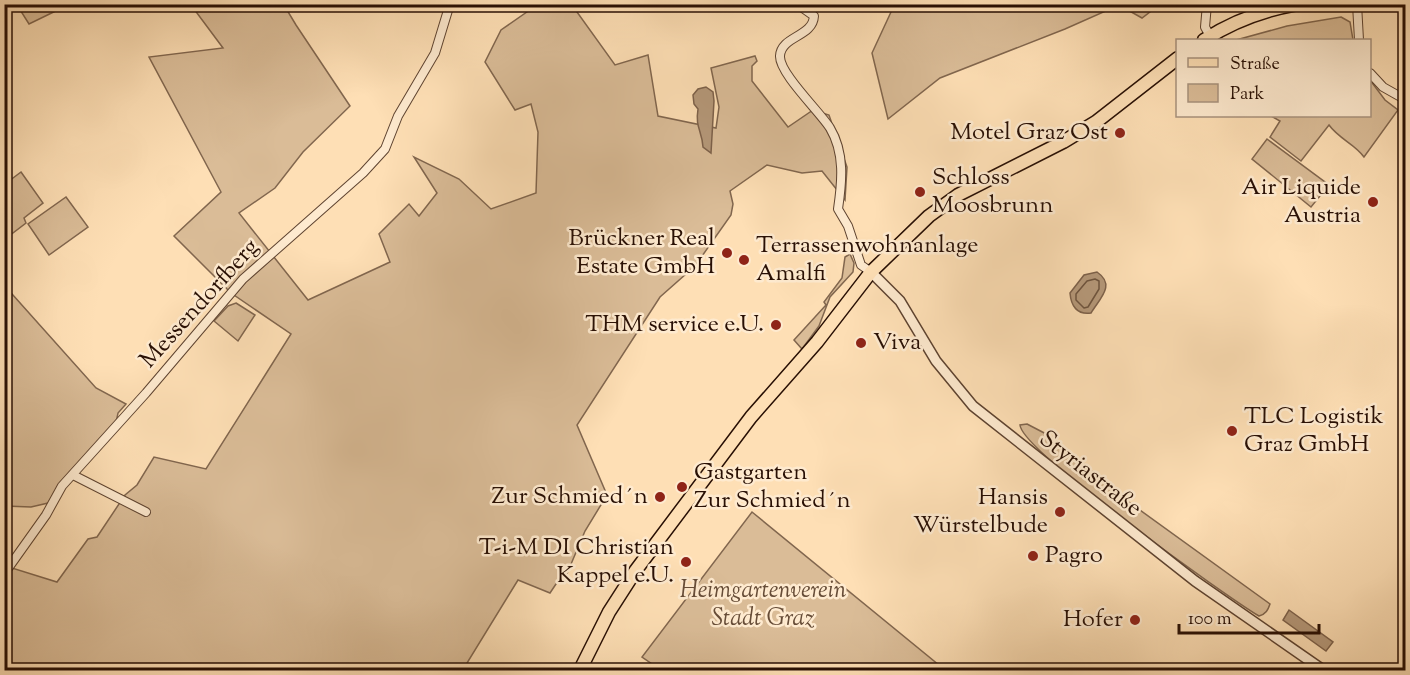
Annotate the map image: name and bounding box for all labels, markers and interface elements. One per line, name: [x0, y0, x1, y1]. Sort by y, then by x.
legend: [1176, 39, 1371, 117]
text: Straße: [1230, 52, 1280, 78]
text: Park: [1230, 82, 1265, 108]
place label: Motel Graz Ost: [950, 116, 1108, 150]
marker: Motel Graz Ost: [1113, 126, 1127, 140]
place label: Schloss Moosbrunn: [932, 161, 1053, 223]
place label: Air Liquide Austria: [1241, 171, 1361, 233]
marker: Schloss Moosbrunn: [913, 185, 927, 199]
marker: Air Liquide Austria: [1366, 195, 1380, 209]
place label: Brückner Real Estate GmbH: [569, 222, 715, 284]
place label: Terrassenwohnanlage Amalfi: [756, 229, 979, 291]
street label: Messendorfberg: [132, 231, 268, 376]
marker: Brückner Real Estate GmbH: [720, 246, 734, 260]
marker: Terrassenwohnanlage Amalfi: [737, 253, 751, 267]
place label: THM service e.U.: [585, 308, 764, 342]
marker: THM service e.U.: [769, 318, 783, 332]
place label: Viva: [873, 326, 921, 360]
marker: Viva: [854, 336, 868, 350]
place label: TLC Logistik Graz GmbH: [1244, 400, 1384, 462]
street label: Styriastraße: [1031, 423, 1149, 525]
marker: TLC Logistik Graz GmbH: [1225, 424, 1239, 438]
place label: Gastgarten Zur Schmied´n: [694, 456, 851, 518]
place label: Zur Schmied´n: [491, 480, 648, 514]
marker: Gastgarten Zur Schmied´n: [675, 480, 689, 494]
place label: Hansis Würstelbude: [913, 481, 1048, 543]
marker: Zur Schmied´n: [653, 490, 667, 504]
marker: Hansis Würstelbude: [1053, 505, 1067, 519]
place label: T-i-M DI Christian Kappel e.U.: [479, 531, 674, 593]
place label: Pagro: [1045, 539, 1103, 573]
marker: Pagro: [1026, 549, 1040, 563]
marker: T-i-M DI Christian Kappel e.U.: [679, 555, 693, 569]
park label: Heimgartenverein Stadt Graz: [680, 574, 847, 636]
scale bar: [1179, 597, 1318, 635]
place label: Hofer: [1063, 603, 1123, 637]
text: 100 m: [1188, 607, 1232, 633]
marker: Hofer: [1128, 613, 1142, 627]

